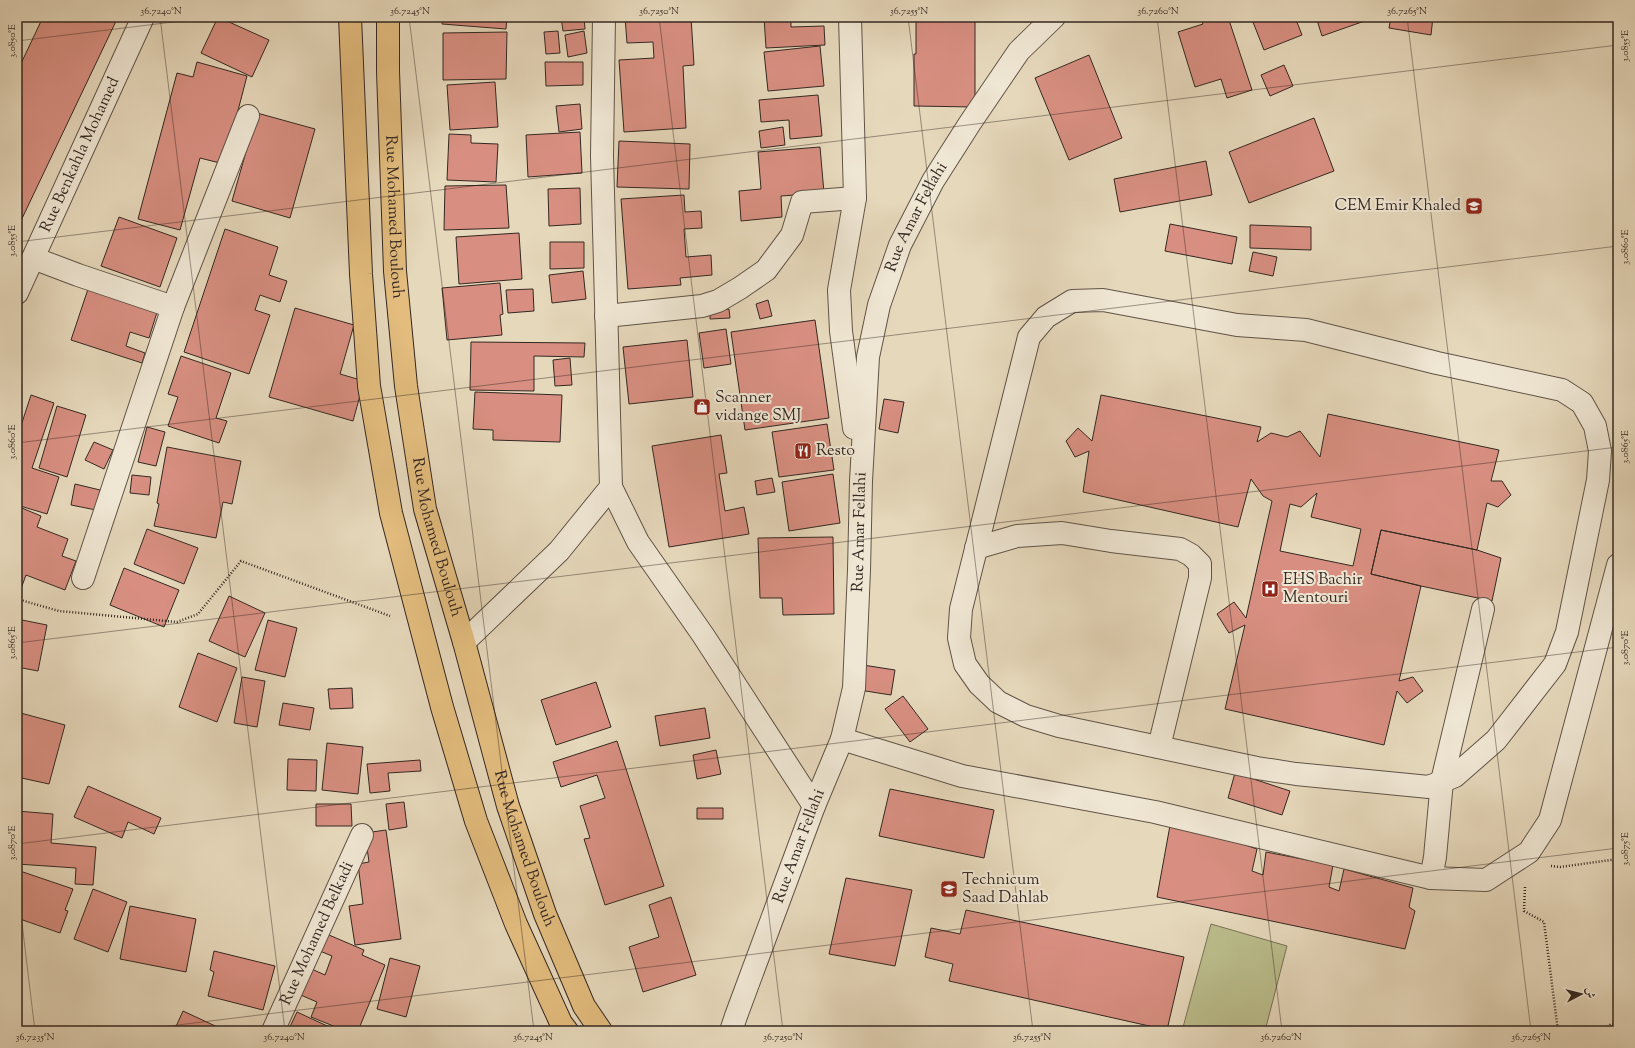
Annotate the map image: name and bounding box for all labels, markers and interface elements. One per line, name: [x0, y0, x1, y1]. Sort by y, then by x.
text: 36.7240°N: [140, 4, 182, 19]
text: 36.7245°N: [390, 4, 430, 19]
text: 36.7250°N: [639, 4, 679, 19]
text: 36.7255°N: [890, 4, 928, 19]
text: 36.7260°N: [1137, 4, 1179, 19]
text: 36.7265°N: [1387, 4, 1427, 19]
text: 3.0850°E: [5, 24, 20, 58]
text: 3.0855°E: [1618, 30, 1633, 62]
street label: Rue Benkahla Mohamed: [35, 73, 126, 236]
street label: Rue Mohamed Boulouh: [379, 135, 409, 300]
street label: Rue Amar Fellahi: [880, 157, 954, 275]
place label: CEM Emir Khaled: [1334, 195, 1461, 218]
school or university icon: CEM Emir Khaled: [1464, 196, 1484, 216]
text: 3.0855°E: [5, 225, 20, 257]
text: 3.0860°E: [1618, 229, 1633, 265]
place label: Scanner vidange SMJ: [715, 387, 801, 428]
shop icon: Scanner vidange SMJ: [692, 397, 712, 417]
text: 3.0860°E: [5, 424, 20, 460]
text: 3.0865°E: [1618, 430, 1633, 464]
place label: Resto: [816, 440, 855, 463]
restaurant icon: Resto: [793, 441, 813, 461]
street label: Rue Mohamed Boulouh: [406, 456, 468, 620]
street label: Rue Amar Fellahi: [847, 471, 873, 593]
place label: EHS Bachir Mentouri: [1283, 569, 1363, 610]
hospital icon: EHS Bachir Mentouri: [1260, 579, 1280, 599]
text: 3.0865°E: [5, 626, 20, 660]
text: 3.0870°E: [1618, 630, 1633, 666]
street label: Rue Mohamed Boulouh: [487, 768, 561, 931]
street label: Rue Amar Fellahi: [767, 785, 831, 907]
text: 3.0870°E: [5, 825, 20, 861]
text: 3.0875°E: [1618, 832, 1633, 866]
street label: Rue Mohamed Belkadi: [275, 858, 360, 1009]
place label: Technicum Saad Dahlab: [962, 869, 1049, 910]
school or university icon: Technicum Saad Dahlab: [939, 879, 959, 899]
north arrow: [1561, 974, 1601, 1014]
text: ش: [1581, 987, 1599, 999]
text: 36.7235°N: [16, 1030, 54, 1045]
text: 36.7240°N: [263, 1030, 305, 1045]
text: 36.7245°N: [513, 1030, 553, 1045]
text: 36.7250°N: [763, 1030, 803, 1045]
text: 36.7255°N: [1013, 1030, 1051, 1045]
text: 36.7260°N: [1260, 1030, 1302, 1045]
text: 36.7265°N: [1511, 1030, 1551, 1045]

